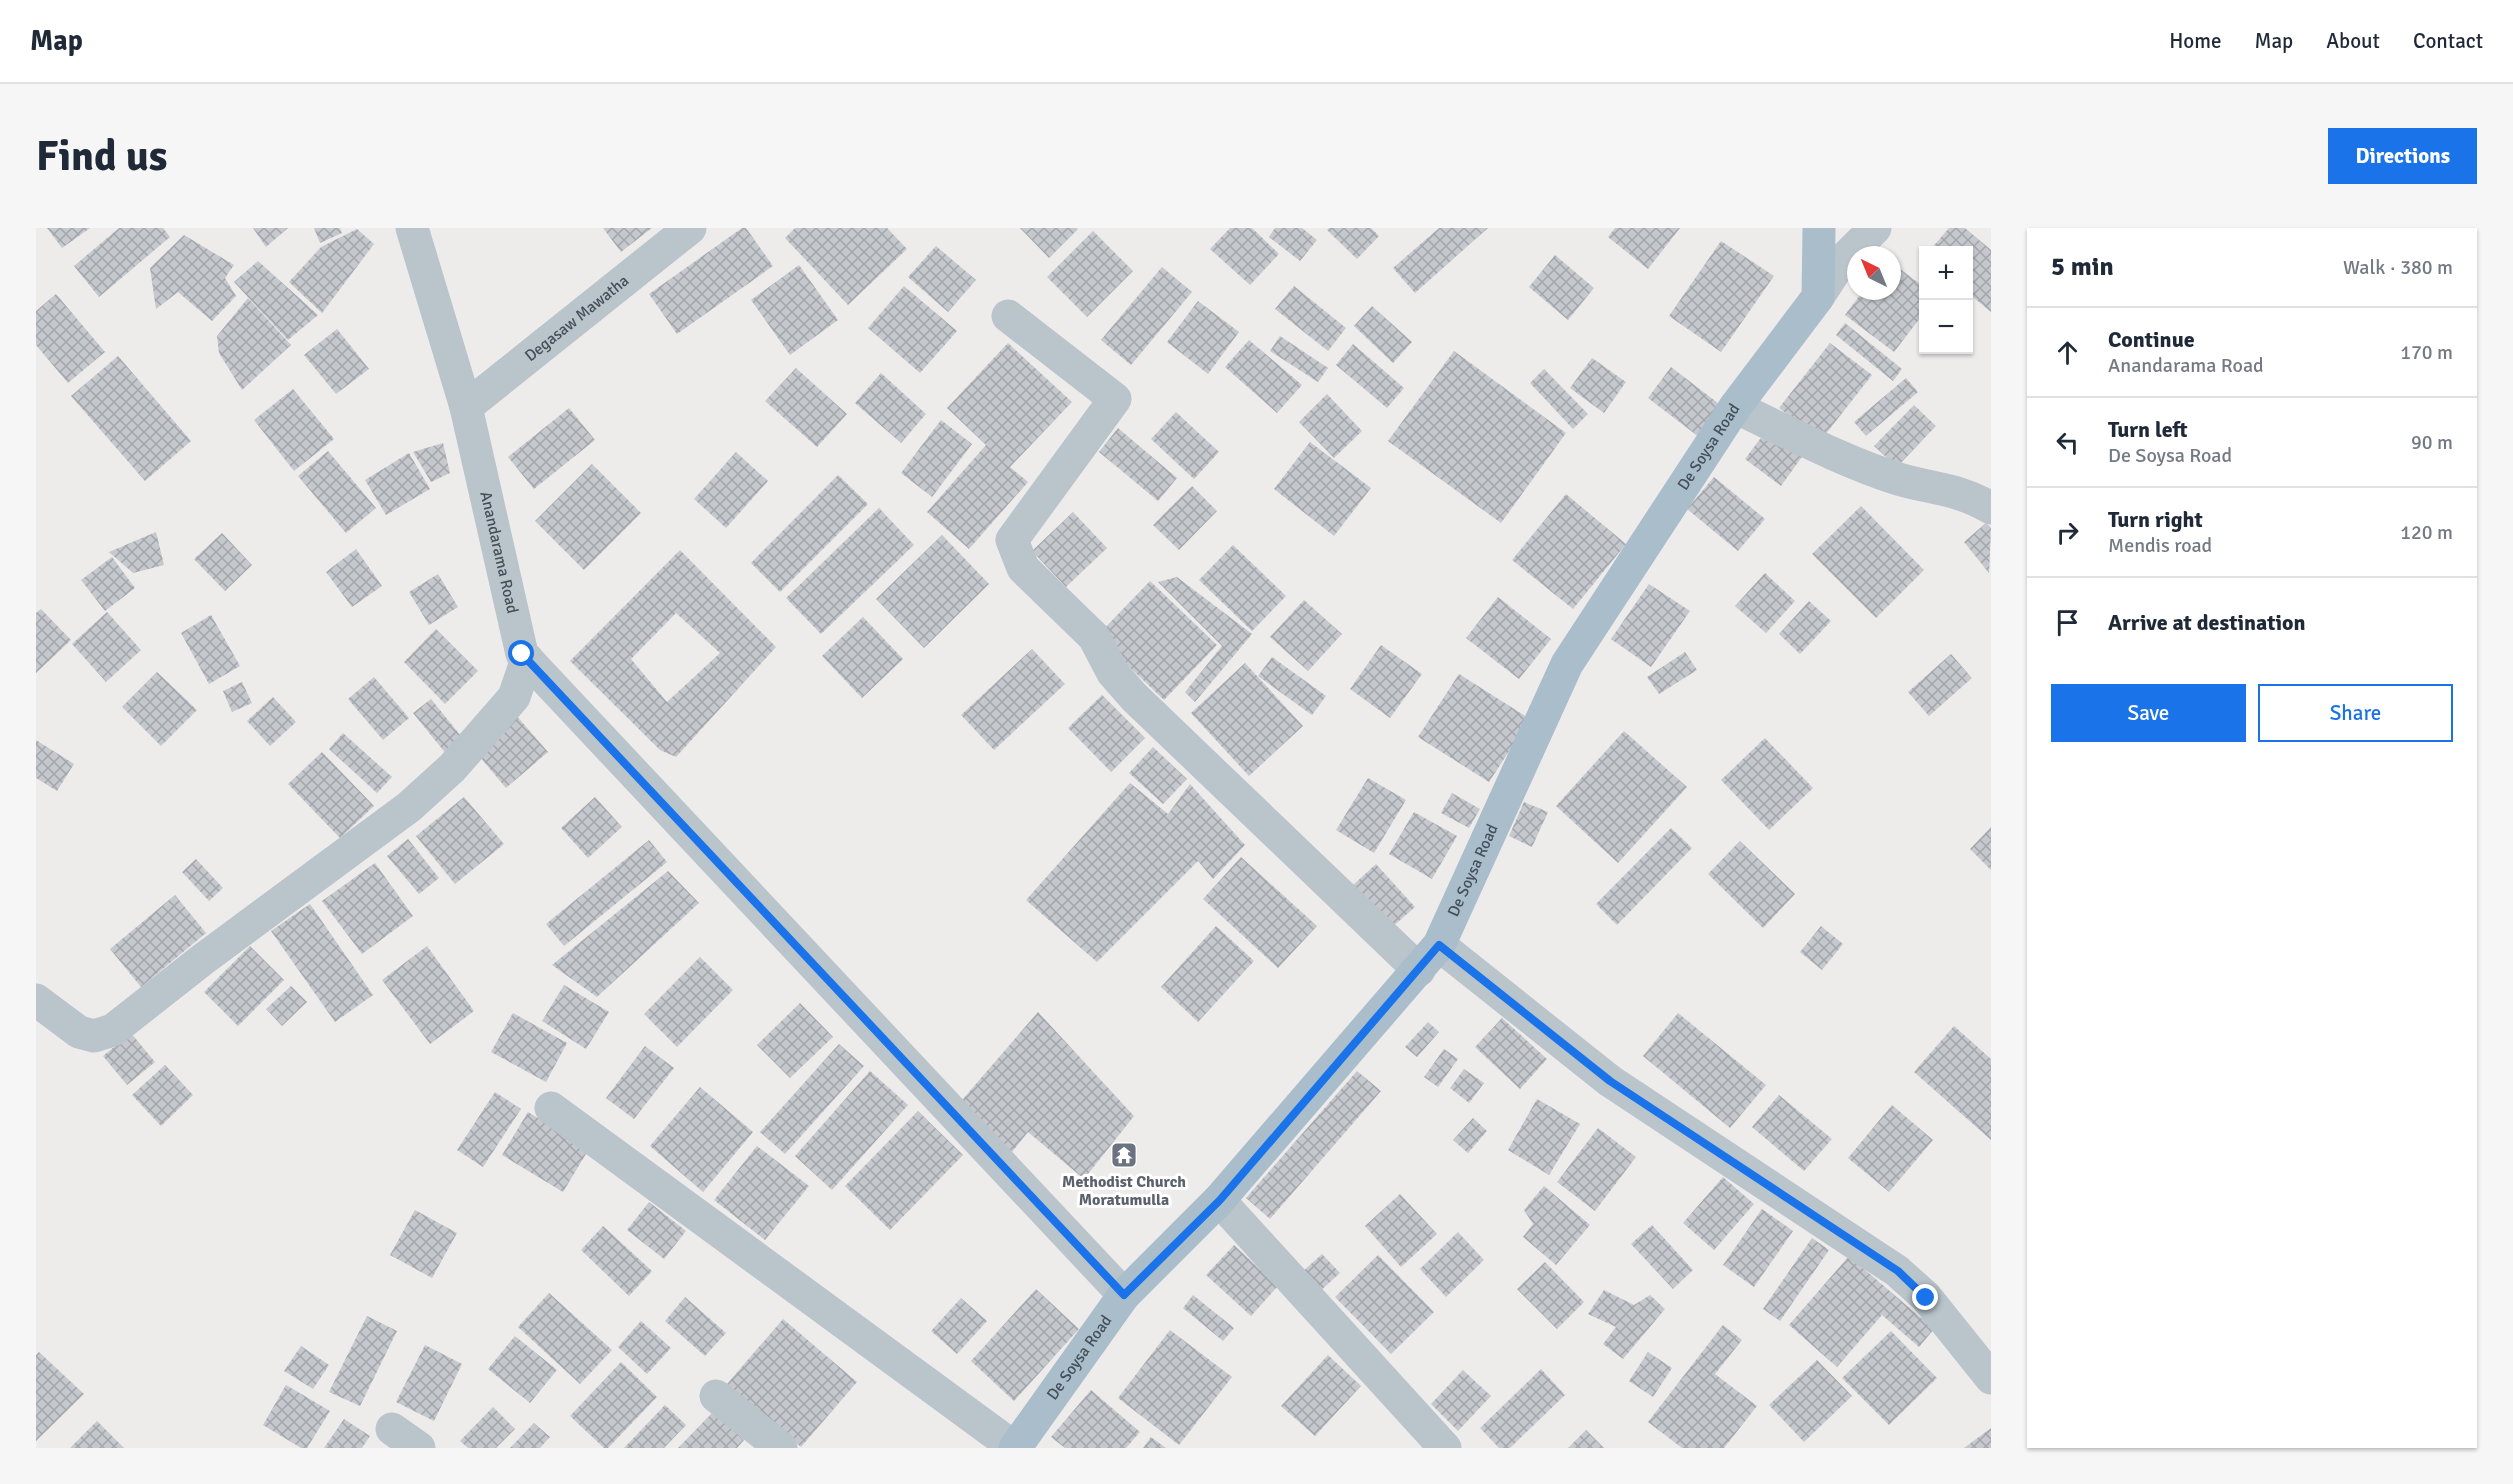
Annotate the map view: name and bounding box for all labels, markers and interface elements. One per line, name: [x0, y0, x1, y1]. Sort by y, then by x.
text: Map: [30, 24, 83, 58]
text: Home: [2169, 28, 2222, 54]
text: Map: [2255, 28, 2293, 54]
text: About: [2326, 28, 2380, 54]
text: Contact: [2413, 28, 2483, 54]
button: Directions: [2328, 128, 2477, 184]
text: Find us: [36, 131, 167, 182]
north arrow: [1847, 246, 1901, 300]
map controls: [1919, 246, 1973, 354]
button: +: [1919, 246, 1973, 300]
text: 5 min: [2051, 251, 2114, 283]
text: Walk · 380 m: [2343, 255, 2453, 280]
street label: Degasaw Mawatha: [521, 271, 633, 366]
button: −: [1919, 300, 1973, 354]
text: Continue: [2108, 326, 2195, 353]
icon: ahead: [2051, 336, 2084, 369]
text: 170 m: [2400, 340, 2453, 365]
text: Anandarama Road: [2108, 353, 2264, 378]
street label: De Soysa Road: [1673, 400, 1744, 494]
text: Turn left: [2108, 416, 2188, 443]
icon: left: [2051, 426, 2084, 459]
text: 90 m: [2411, 430, 2453, 455]
text: De Soysa Road: [2108, 443, 2232, 468]
street label: Anandarama Road: [475, 489, 522, 615]
text: Turn right: [2108, 506, 2203, 533]
icon: right: [2051, 516, 2084, 549]
text: 120 m: [2400, 520, 2453, 545]
text: Mendis road: [2108, 533, 2212, 558]
icon: arrive: [2051, 606, 2084, 639]
text: Arrive at destination: [2108, 609, 2305, 636]
route start: [508, 640, 534, 666]
button: Save: [2051, 684, 2246, 742]
button: Share: [2258, 684, 2453, 742]
street label: De Soysa Road: [1443, 821, 1503, 920]
temple icon: Methodist Church Moratumulla: [1109, 1140, 1139, 1170]
place label: Methodist Church Moratumulla: [1062, 1172, 1186, 1210]
route end: [1912, 1284, 1938, 1310]
street label: De Soysa Road: [1042, 1311, 1116, 1404]

